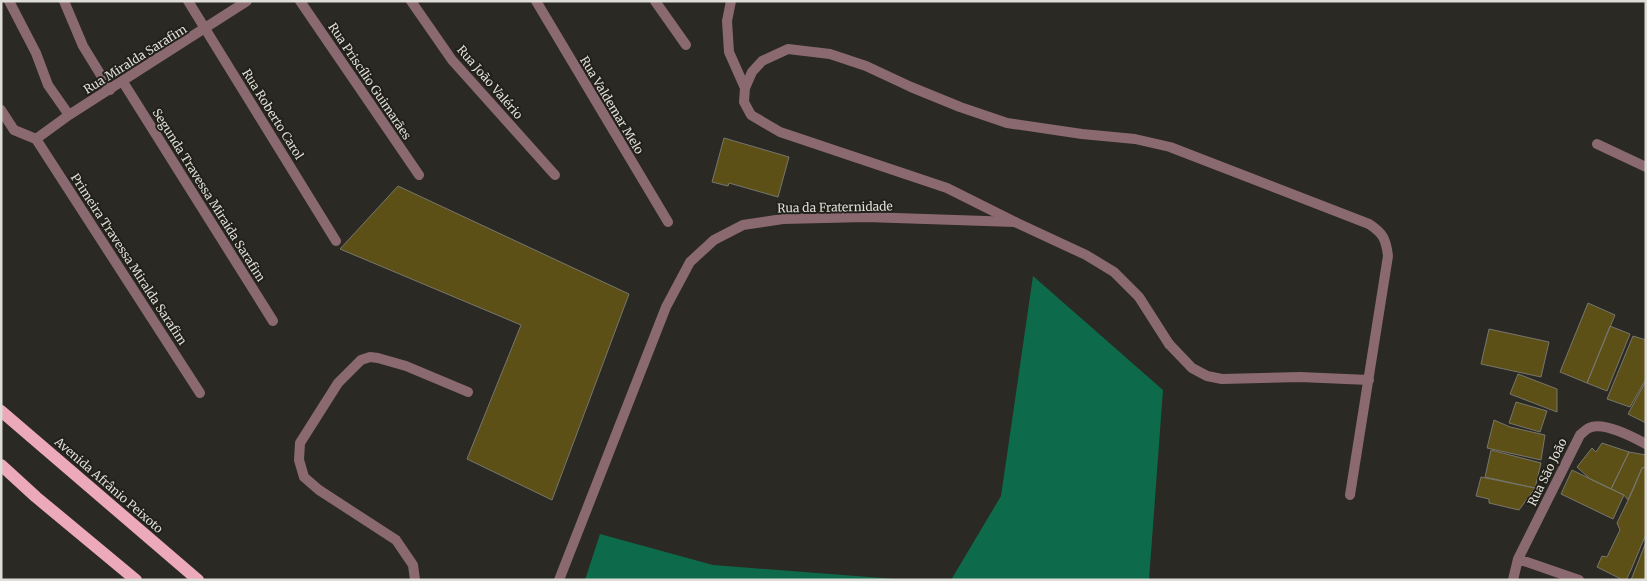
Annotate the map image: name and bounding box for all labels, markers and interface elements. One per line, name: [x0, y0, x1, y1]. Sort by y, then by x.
street label: Rua Priscílio Guimarães: [325, 20, 415, 142]
street label: Rua Miralda Sarafim: [81, 21, 189, 97]
street label: Rua João Valério: [454, 42, 526, 122]
street label: Rua Valdemar Melo: [577, 53, 647, 157]
street label: Rua Roberto Carol: [239, 66, 307, 162]
street label: Segunda Travessa Miraida Sarafim: [149, 106, 269, 284]
street label: Primeira Travessa Miralda Sarafim: [68, 170, 190, 348]
street label: Rua da Fraternidade: [777, 198, 893, 216]
street label: Avenida Afrânio Peixoto: [51, 433, 166, 536]
street label: Rua São João: [1524, 436, 1570, 508]

